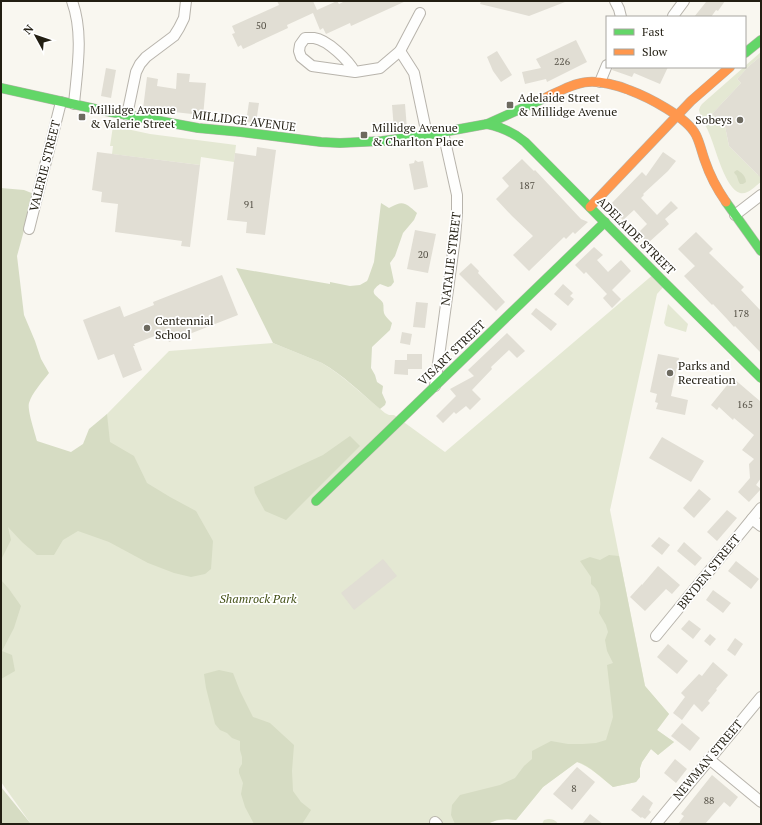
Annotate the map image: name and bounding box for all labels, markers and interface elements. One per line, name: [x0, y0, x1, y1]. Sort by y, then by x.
north arrow: [16, 16, 56, 56]
legend: [606, 16, 746, 68]
house number: 50: [256, 19, 266, 32]
text: N: [20, 21, 37, 37]
text: Fast: [642, 24, 665, 39]
text: Slow: [642, 44, 668, 59]
house number: 226: [554, 55, 571, 68]
place label: Adelaide Street & Millidge Avenue: [518, 90, 617, 119]
marker: Adelaide Street & Millidge Avenue: [505, 100, 515, 110]
place label: Millidge Avenue & Valerie Street: [90, 102, 176, 131]
street label: MILLIDGE AVENUE: [191, 107, 297, 134]
marker: Millidge Avenue & Valerie Street: [77, 112, 87, 122]
place label: Sobeys: [695, 112, 732, 127]
marker: Sobeys: [735, 115, 745, 125]
street label: VALERIE STREET: [26, 118, 63, 213]
place label: Millidge Avenue & Charlton Place: [372, 120, 464, 149]
marker: Millidge Avenue & Charlton Place: [359, 130, 369, 140]
house number: 187: [519, 179, 535, 192]
street label: ADELAIDE STREET: [594, 194, 679, 278]
house number: 91: [244, 198, 254, 211]
street label: NATALIE STREET: [437, 211, 464, 307]
house number: 20: [418, 248, 428, 261]
house number: 178: [733, 307, 749, 320]
place label: Centennial School: [155, 313, 214, 342]
street label: VISART STREET: [415, 317, 489, 388]
marker: Centennial School: [142, 323, 152, 333]
place label: Parks and Recreation: [678, 358, 736, 387]
marker: Parks and Recreation: [665, 368, 675, 378]
house number: 165: [737, 398, 753, 411]
street label: BRYDEN STREET: [674, 531, 744, 612]
park label: Shamrock Park: [219, 591, 297, 606]
street label: NEWMAN STREET: [670, 716, 746, 803]
house number: 8: [571, 782, 577, 795]
house number: 88: [704, 794, 714, 807]

